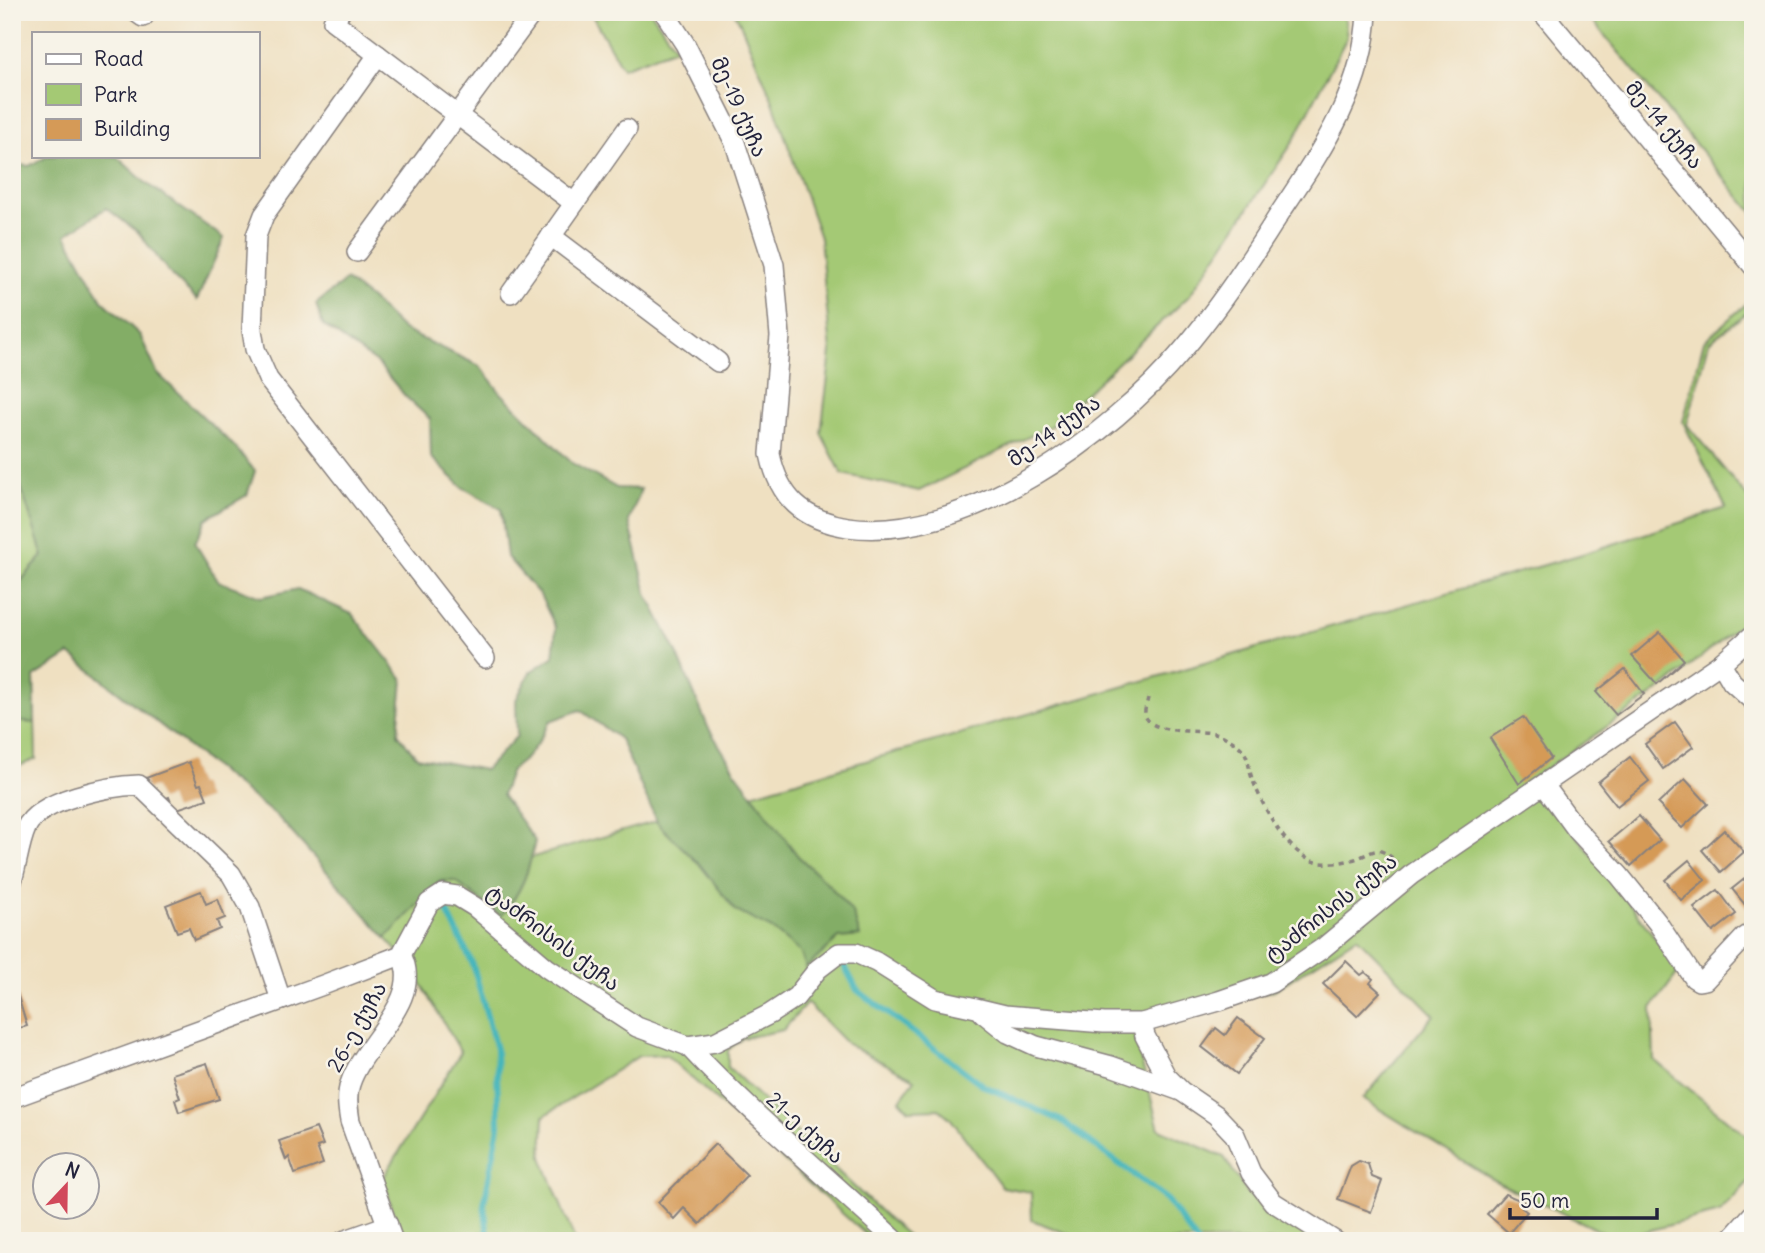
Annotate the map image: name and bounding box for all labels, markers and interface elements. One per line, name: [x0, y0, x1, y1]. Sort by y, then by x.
legend: [32, 32, 259, 158]
text: Road: [94, 45, 143, 72]
street label: მე-19 ქუჩა: [705, 52, 774, 161]
street label: მე-14 ქუჩა: [1620, 75, 1709, 174]
text: Park: [94, 81, 137, 108]
text: Building: [94, 115, 170, 142]
street label: მე-14 ქუჩა: [1002, 389, 1105, 472]
street label: ტაძრისის ქუჩა: [1259, 847, 1402, 968]
street label: ტაძრისის ქუჩა: [481, 878, 626, 997]
street label: 26-ე ქუჩა: [321, 977, 392, 1077]
street label: 21-ე ქუჩა: [761, 1086, 850, 1170]
north arrow: [32, 1152, 102, 1222]
text: N: [62, 1157, 83, 1184]
scale bar: [1510, 1176, 1656, 1220]
text: 50 m: [1520, 1187, 1569, 1214]

